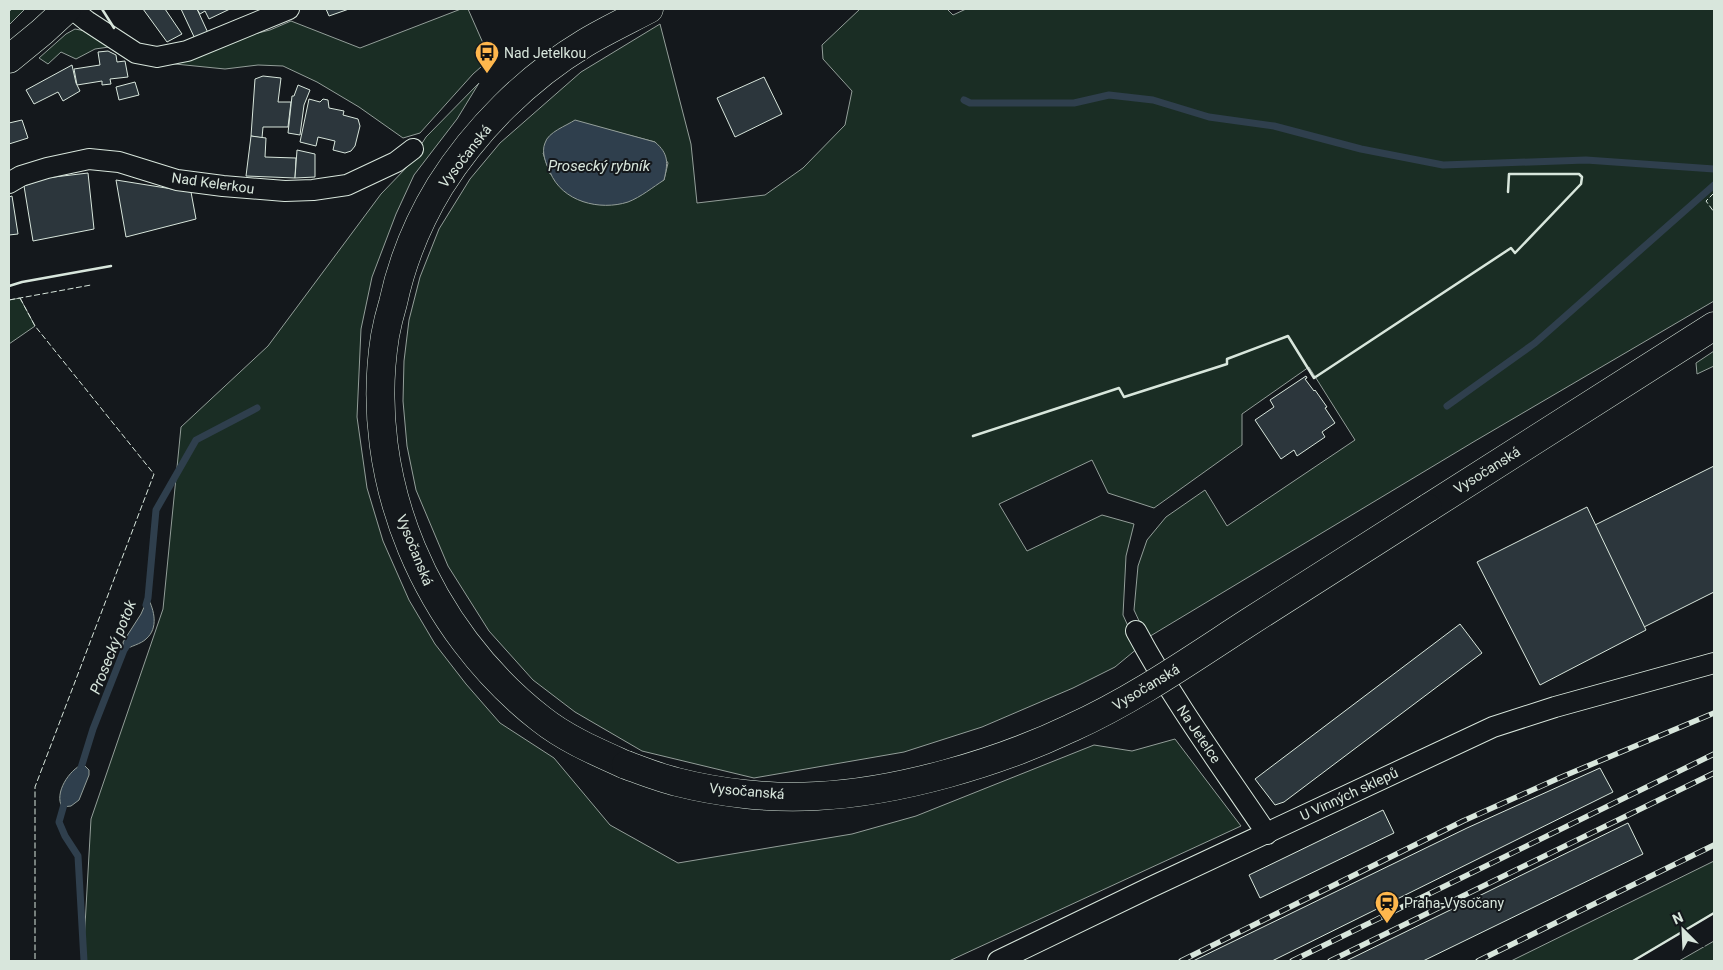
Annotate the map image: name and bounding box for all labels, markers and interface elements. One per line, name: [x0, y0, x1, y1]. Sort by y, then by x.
bus stop icon: Nad Jetelkou: [474, 40, 500, 74]
place label: Nad Jetelkou: [504, 45, 586, 61]
street label: Vysočanská: [436, 121, 494, 191]
water label: Prosecký rybník: [548, 157, 651, 175]
street label: Nad Kelerkou: [171, 169, 255, 197]
street label: Vysočanská: [1451, 443, 1523, 497]
street label: Vysočanská: [393, 512, 437, 588]
water label: Prosecký potok: [86, 597, 140, 697]
street label: Vysočanská: [1110, 661, 1182, 713]
street label: Na Jetelce: [1174, 702, 1224, 766]
street label: U Vinných sklepů: [1298, 764, 1400, 824]
street label: Vysočanská: [709, 780, 785, 802]
station icon: Praha-Vysočany: [1374, 890, 1400, 924]
place label: Praha-Vysočany: [1404, 895, 1504, 911]
north arrow: [1658, 905, 1708, 955]
text: N: [1670, 909, 1685, 927]

